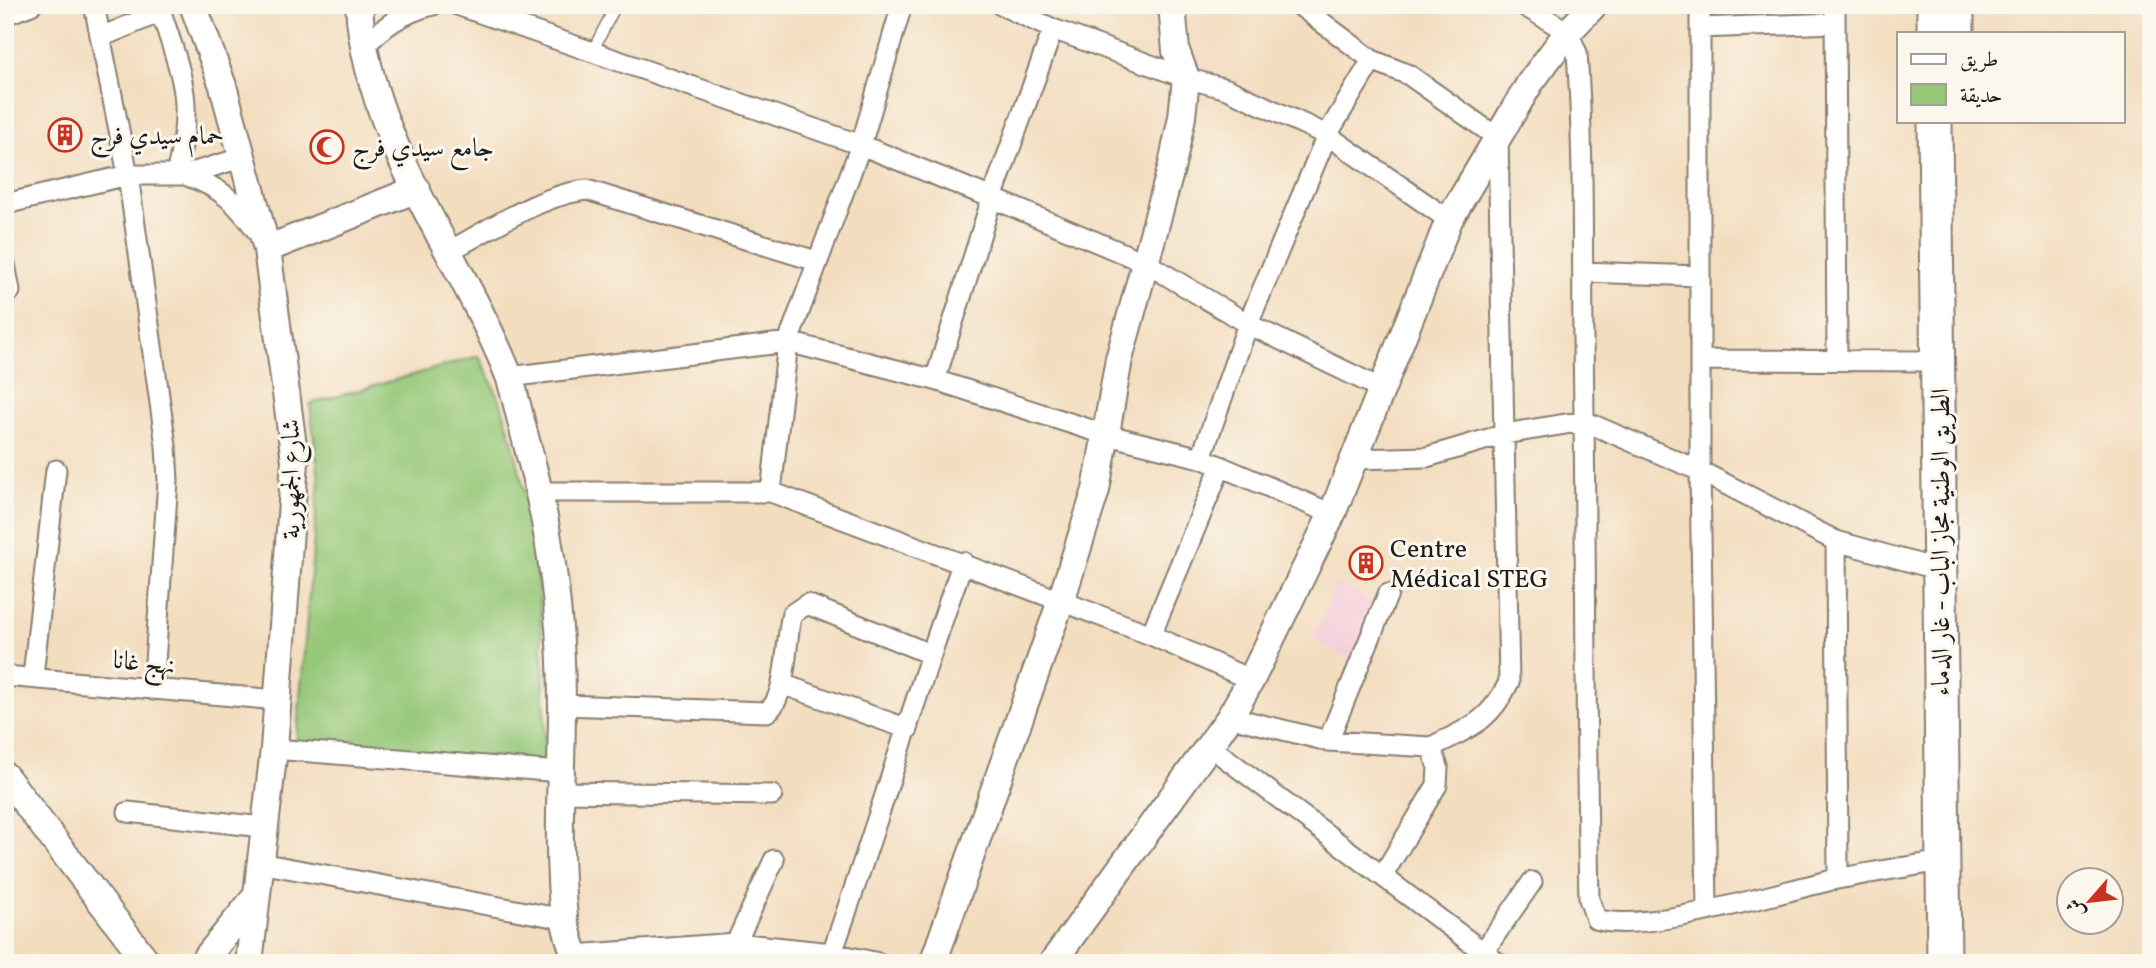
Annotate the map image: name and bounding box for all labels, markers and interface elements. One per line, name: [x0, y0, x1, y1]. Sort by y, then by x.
legend: [1897, 32, 2124, 122]
text: طريق: [1960, 46, 1998, 75]
text: حديقة: [1960, 82, 2003, 111]
building icon: حمام سيدي فرج: [46, 116, 84, 154]
place label: حمام سيدي فرج: [90, 119, 224, 159]
mosque icon: جامع سيدي فرج: [308, 128, 346, 166]
place label: جامع سيدي فرج: [352, 131, 494, 171]
street label: الطريق الوطنية مجاز الباب - غار الدماء: [1924, 388, 1960, 696]
street label: شارع الجمهورية: [274, 419, 312, 539]
place label: Centre Médical STEG: [1390, 532, 1549, 598]
building icon: Centre Médical STEG: [1347, 544, 1385, 582]
street label: نهج غانا: [110, 643, 177, 689]
north arrow: [2054, 866, 2124, 936]
text: ش: [2061, 894, 2093, 922]

